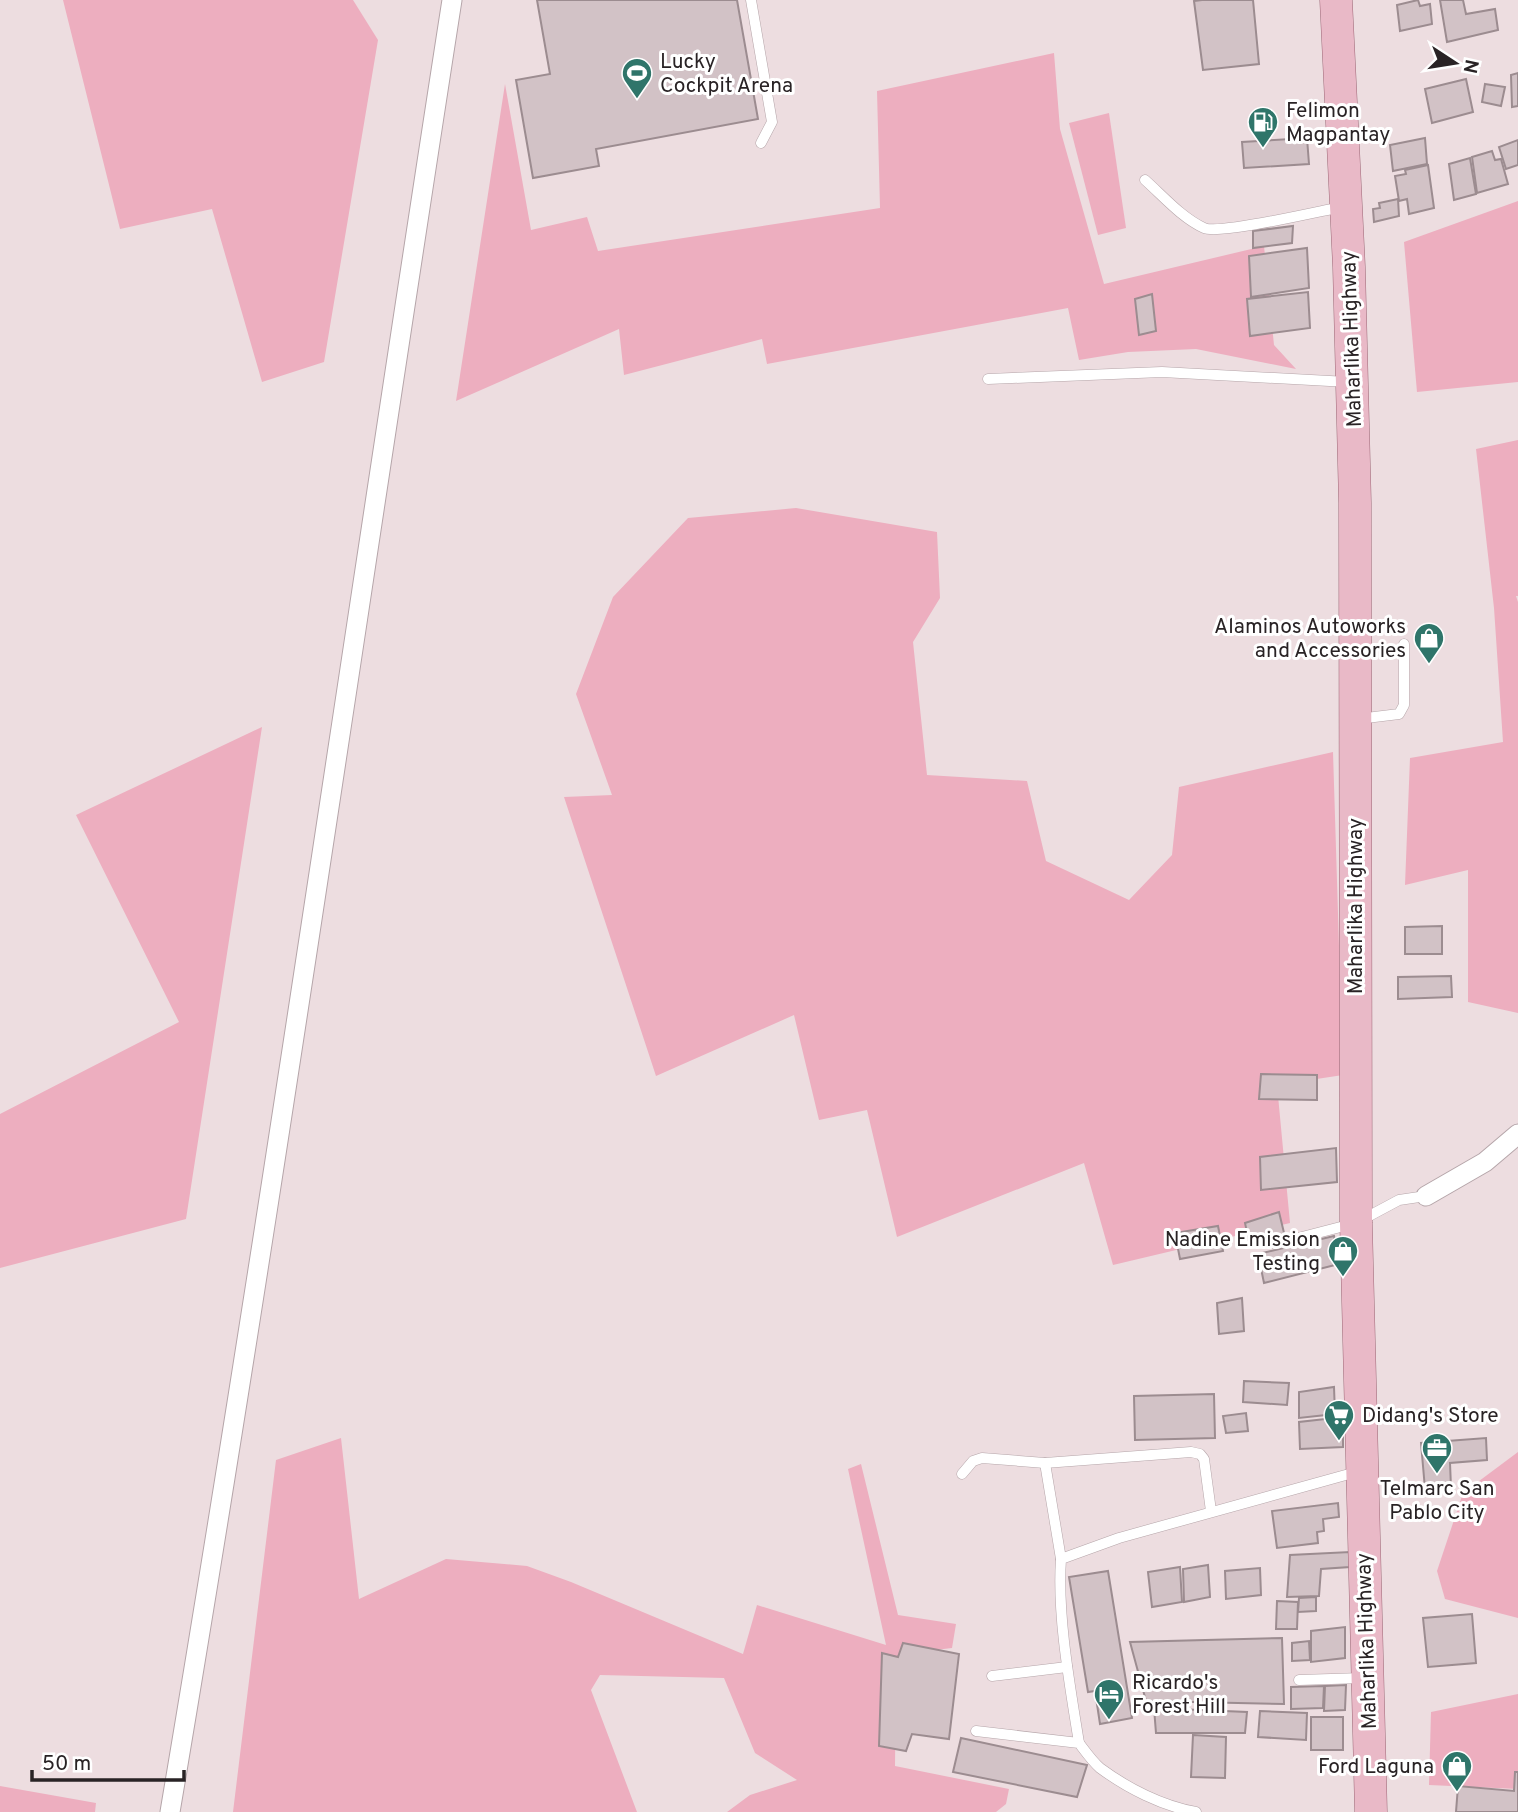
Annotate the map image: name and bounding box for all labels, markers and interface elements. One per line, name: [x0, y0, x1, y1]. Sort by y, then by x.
north arrow: [1420, 28, 1490, 98]
place label: Lucky Cockpit Arena: [660, 49, 793, 100]
sports icon: Lucky Cockpit Arena: [620, 56, 654, 100]
text: N: [1457, 57, 1483, 75]
place label: Felimon Magpantay: [1286, 98, 1390, 149]
fuel station icon: Felimon Magpantay: [1246, 105, 1280, 149]
street label: Maharlika Highway: [1336, 250, 1369, 428]
place label: Alaminos Autoworks and Accessories: [1214, 614, 1406, 665]
shop icon: Alaminos Autoworks and Accessories: [1412, 621, 1446, 665]
street label: Maharlika Highway: [1343, 818, 1370, 994]
place label: Nadine Emission Testing: [1165, 1227, 1320, 1278]
shop icon: Nadine Emission Testing: [1326, 1234, 1360, 1278]
supermarket icon: Didang's Store: [1322, 1398, 1356, 1442]
place label: Didang's Store: [1362, 1403, 1499, 1430]
office icon: Telmarc San Pablo City: [1420, 1431, 1454, 1475]
place label: Telmarc San Pablo City: [1379, 1476, 1495, 1527]
street label: Maharlika Highway: [1351, 1552, 1384, 1730]
place label: Ricardo's Forest Hill: [1132, 1670, 1226, 1721]
hotel icon: Ricardo's Forest Hill: [1092, 1677, 1126, 1721]
scale bar: [32, 1738, 184, 1782]
shop icon: Ford Laguna: [1440, 1749, 1474, 1793]
text: 50 m: [42, 1751, 91, 1778]
place label: Ford Laguna: [1318, 1754, 1434, 1781]

